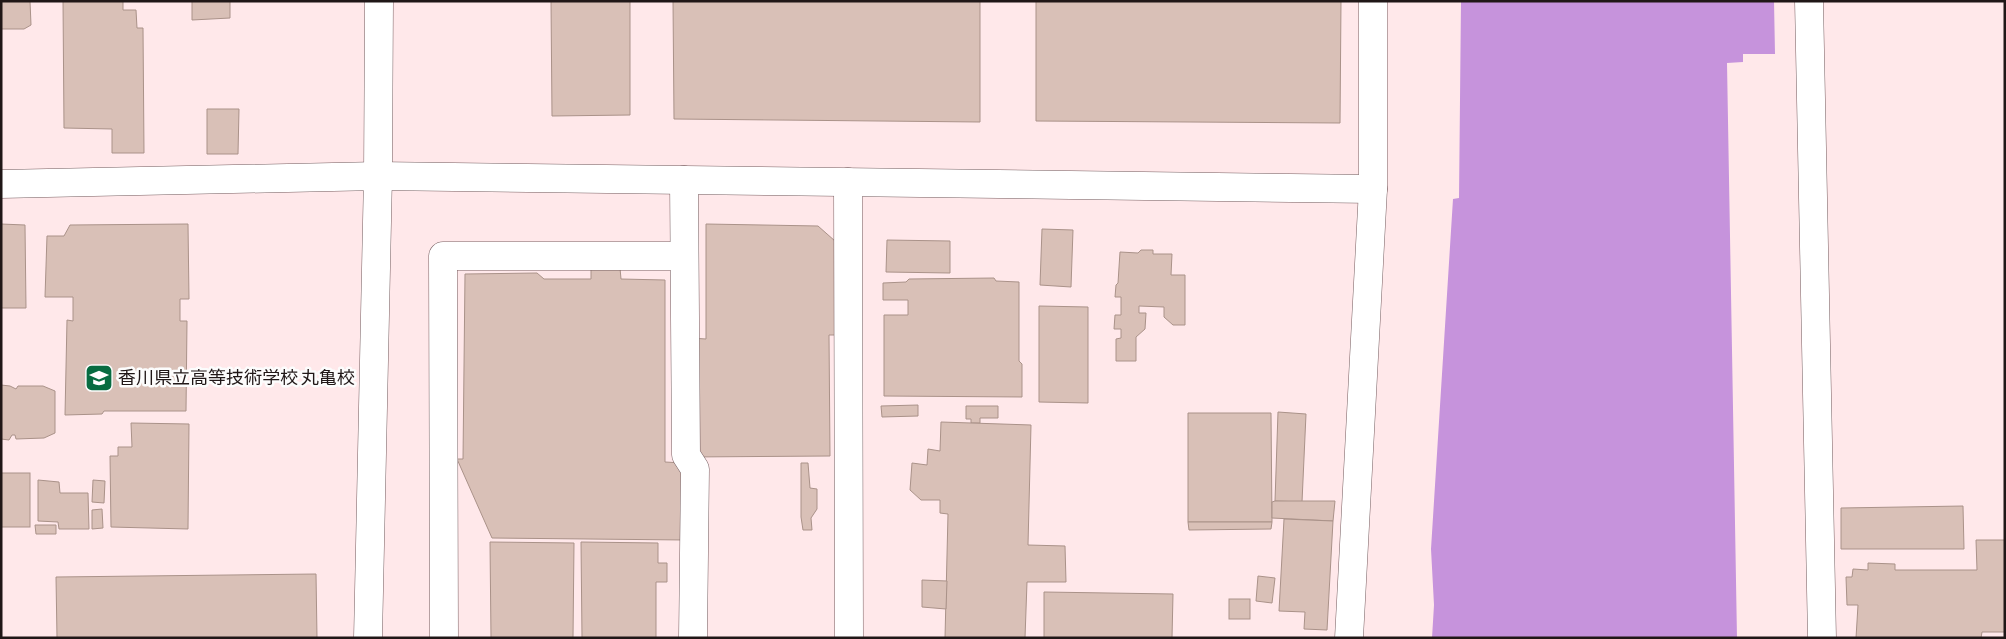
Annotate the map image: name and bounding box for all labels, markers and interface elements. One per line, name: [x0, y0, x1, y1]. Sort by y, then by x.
school or university icon: 香川県立高等技術学校 丸亀校: [84, 363, 114, 393]
place label: 香川県立高等技術学校 丸亀校: [118, 368, 355, 389]

